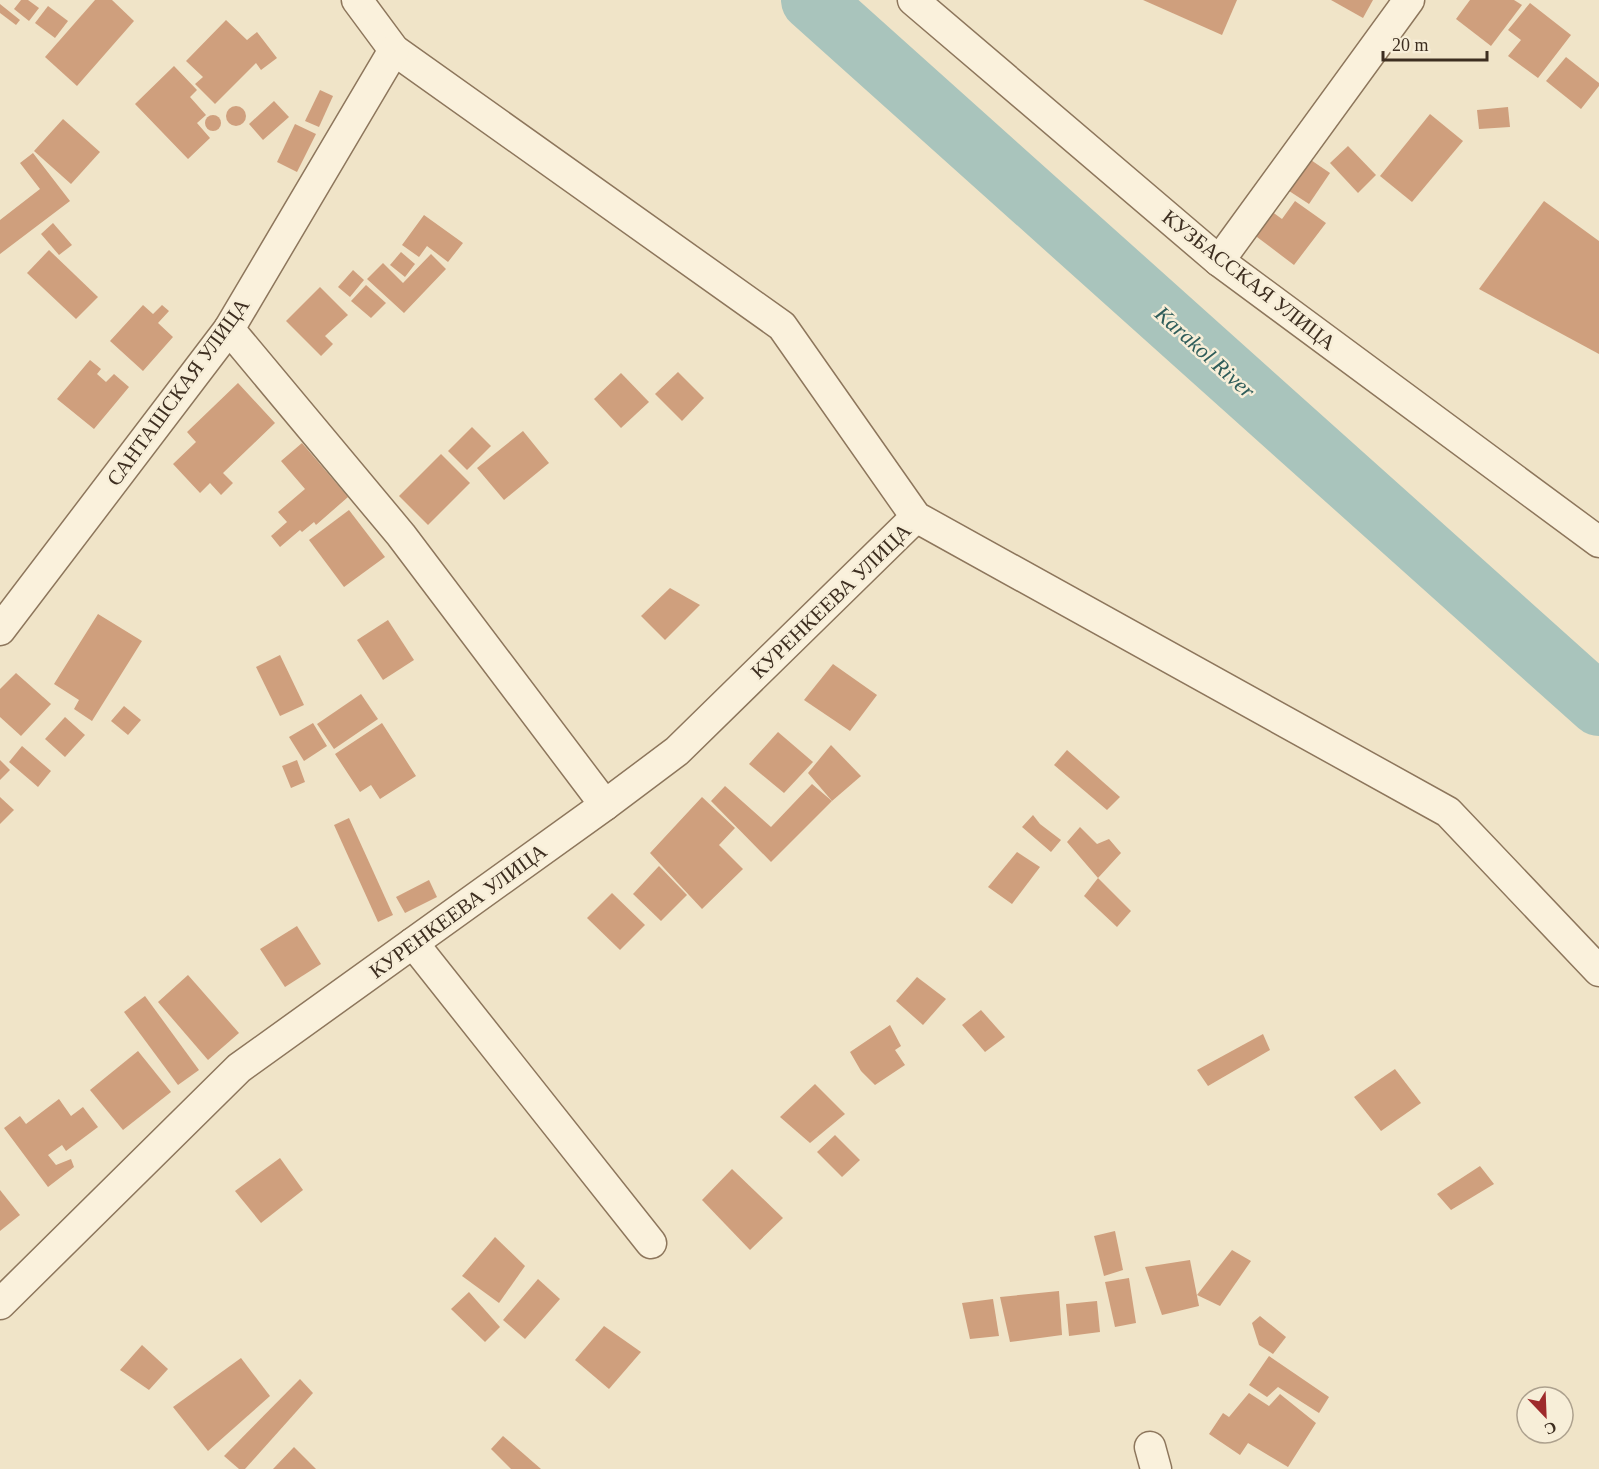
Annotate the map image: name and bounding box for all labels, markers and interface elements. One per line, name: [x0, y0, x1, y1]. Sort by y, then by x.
scale bar: [1383, 24, 1486, 62]
text: 20 m: [1392, 35, 1429, 55]
street label: КУЗБАССКАЯ УЛИЦА: [1158, 205, 1341, 356]
street label: САНТАШСКАЯ УЛИЦА: [102, 293, 255, 491]
water label: Karakol River: [1149, 300, 1260, 403]
street label: КУРЕНКЕЕВА УЛИЦА: [746, 518, 917, 684]
street label: КУРЕНКЕЕВА УЛИЦА: [365, 838, 552, 983]
north arrow: [1515, 1385, 1575, 1445]
text: С: [1542, 1418, 1559, 1438]

